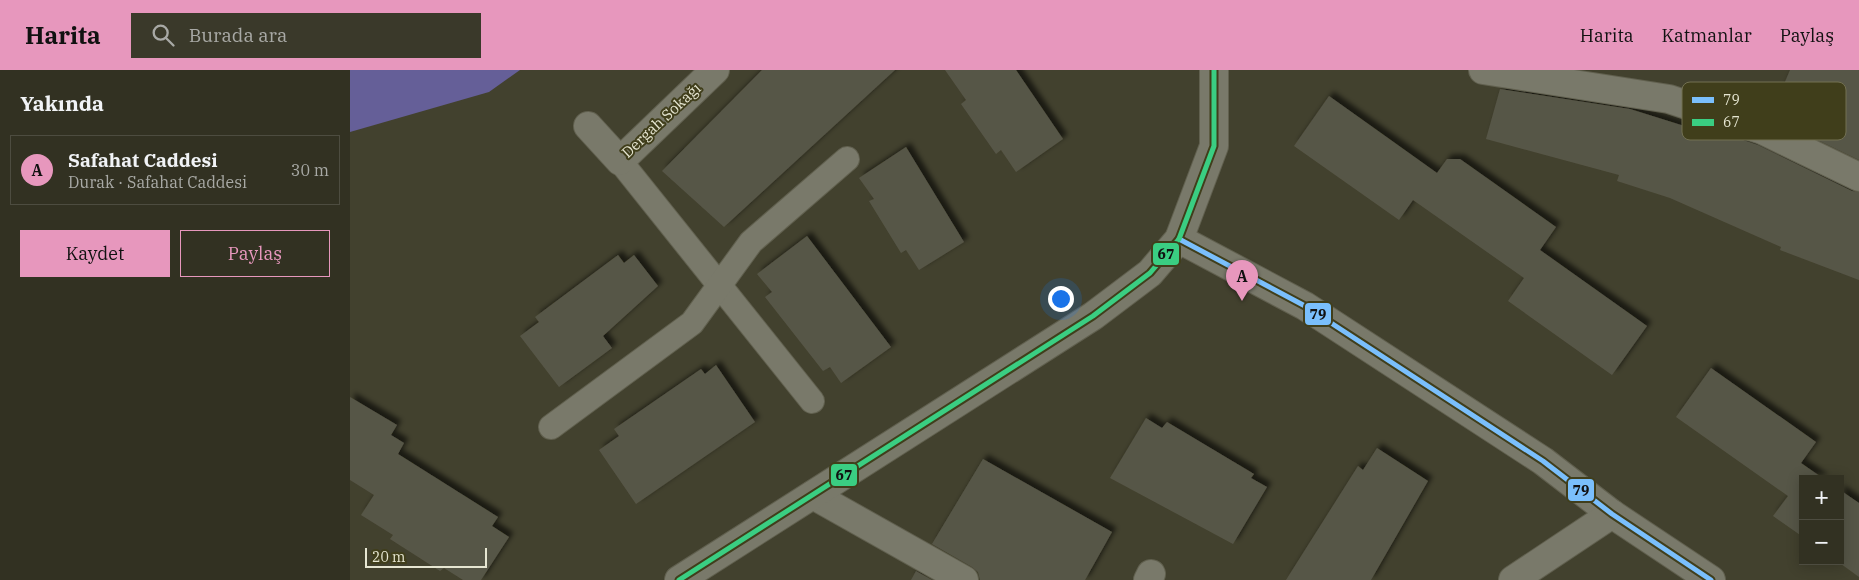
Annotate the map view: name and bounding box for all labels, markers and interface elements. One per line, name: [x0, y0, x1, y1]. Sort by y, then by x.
search box: [131, 13, 481, 58]
text: Harita: [25, 19, 101, 51]
icon: search: [149, 21, 177, 49]
text: Burada ara: [189, 23, 287, 47]
text: Harita: [1580, 24, 1634, 47]
text: Katmanlar: [1662, 24, 1752, 47]
text: Paylaş: [1780, 24, 1834, 47]
street label: Dergah Sokağı: [617, 78, 705, 162]
legend: [1682, 82, 1846, 140]
text: Yakında: [20, 89, 104, 117]
text: 79: [1723, 91, 1740, 109]
text: 67: [1723, 113, 1740, 131]
text: Safahat Caddesi: [68, 148, 218, 172]
text: A: [31, 160, 43, 180]
text: 30 m: [291, 160, 329, 180]
text: Durak · Safahat Caddesi: [68, 172, 247, 192]
button: Kaydet: [20, 230, 170, 277]
button: Paylaş: [180, 230, 330, 277]
line badge: 67: [1152, 242, 1180, 266]
text: 67: [1158, 245, 1174, 263]
pin: A: [1226, 260, 1258, 301]
your location: [1048, 286, 1074, 312]
line badge: 79: [1304, 302, 1332, 326]
text: 79: [1310, 305, 1326, 323]
line badge: 67: [830, 463, 858, 487]
text: 67: [836, 466, 852, 484]
map controls: [1799, 475, 1844, 565]
button: +: [1799, 475, 1844, 520]
line badge: 79: [1567, 478, 1595, 502]
text: 79: [1573, 481, 1589, 499]
button: −: [1799, 520, 1844, 565]
scale bar: [365, 545, 488, 568]
text: 20 m: [372, 548, 405, 566]

